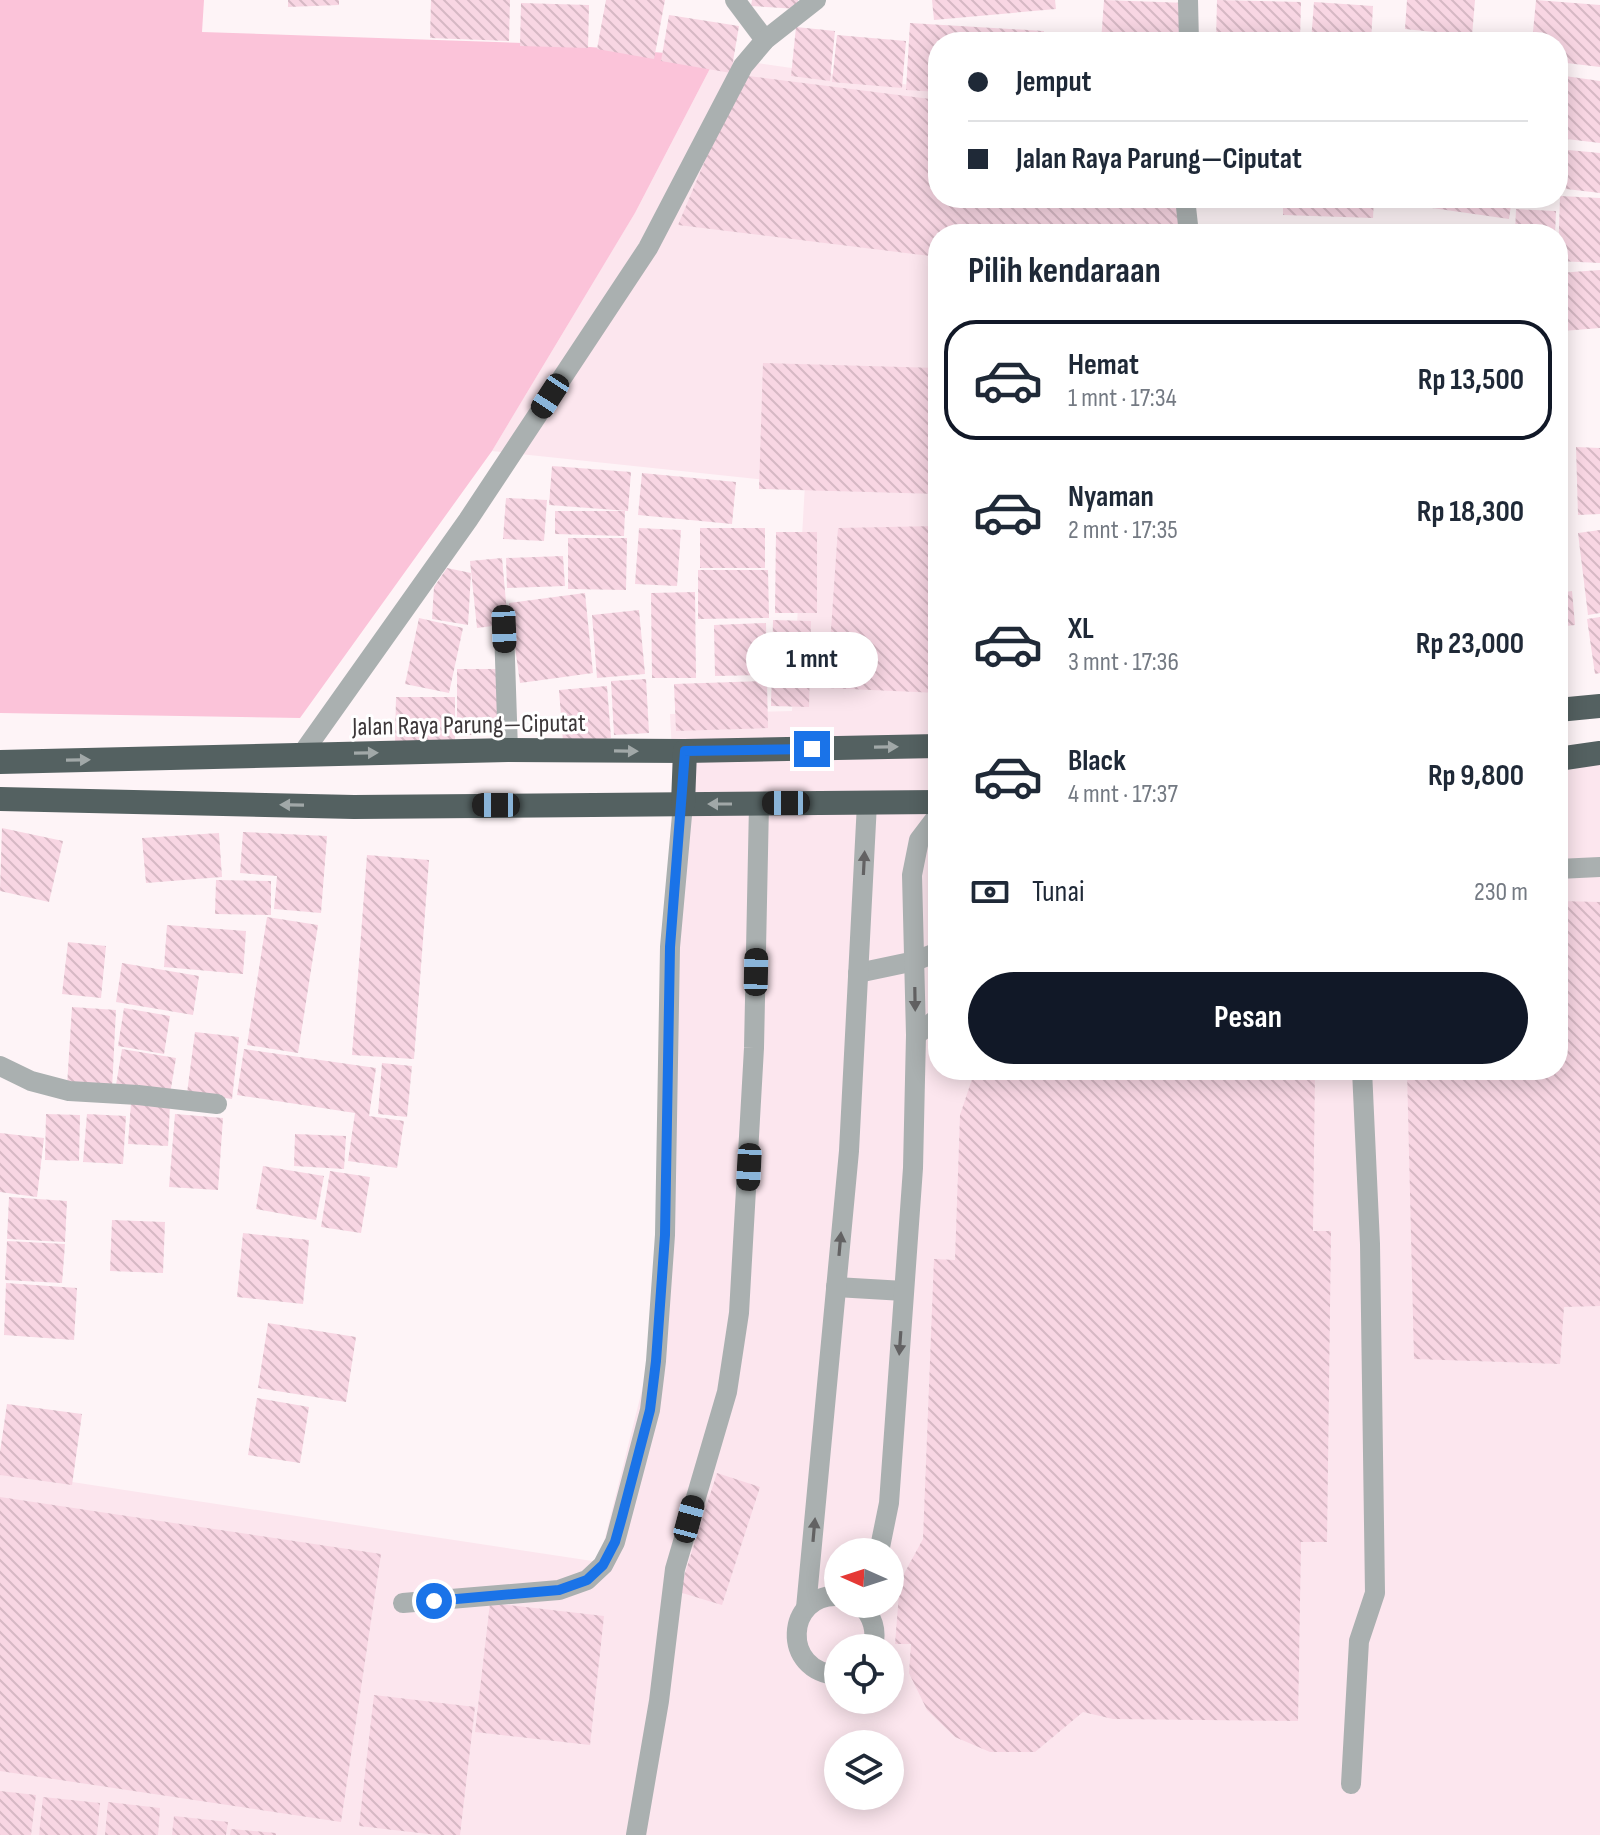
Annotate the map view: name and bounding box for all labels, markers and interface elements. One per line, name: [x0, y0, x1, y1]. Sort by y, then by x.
text: Jemput: [1016, 64, 1091, 100]
text: Jalan Raya Parung—Ciputat: [1016, 141, 1302, 177]
text: Pilih kendaraan: [968, 250, 1161, 293]
icon: car: [972, 344, 1044, 416]
text: Hemat: [1068, 347, 1139, 383]
text: Rp 13,500: [1418, 362, 1524, 398]
car: [527, 369, 573, 423]
text: 1 mnt · 17:34: [1068, 383, 1177, 414]
icon: car: [972, 476, 1044, 548]
text: Nyaman: [1068, 479, 1154, 515]
text: Rp 18,300: [1417, 494, 1524, 530]
text: 2 mnt · 17:35: [1068, 515, 1178, 546]
car: [491, 605, 517, 653]
icon: car: [972, 608, 1044, 680]
text: XL: [1068, 611, 1094, 647]
text: Rp 23,000: [1416, 626, 1524, 662]
callout: 1 mnt: [746, 633, 878, 689]
text: 1 mnt: [786, 644, 838, 675]
text: 3 mnt · 17:36: [1068, 647, 1179, 678]
street label: Jalan Raya Parung—Ciputat: [351, 708, 586, 743]
route end: [794, 731, 830, 767]
icon: car: [972, 740, 1044, 812]
one-way arrow: [874, 741, 899, 754]
text: Black: [1068, 743, 1126, 779]
one-way arrow: [614, 745, 639, 757]
one-way arrow: [354, 747, 379, 759]
one-way arrow: [66, 754, 91, 767]
text: Rp 9,800: [1428, 758, 1524, 794]
text: 4 mnt · 17:37: [1068, 779, 1178, 810]
car: [762, 791, 810, 815]
car: [472, 793, 520, 817]
one-way arrow: [707, 798, 732, 810]
one-way arrow: [279, 799, 304, 812]
one-way arrow: [857, 850, 870, 875]
icon: cash: [968, 870, 1012, 914]
text: Tunai: [1032, 874, 1085, 910]
text: 230 m: [1474, 877, 1528, 908]
car: [744, 948, 768, 996]
button: Pesan: [968, 972, 1528, 1064]
one-way arrow: [909, 987, 922, 1012]
car: [736, 1142, 762, 1192]
one-way arrow: [834, 1231, 847, 1256]
one-way arrow: [893, 1331, 906, 1356]
car: [671, 1493, 707, 1545]
one-way arrow: [807, 1517, 820, 1542]
north arrow: [824, 1538, 904, 1618]
map controls: [824, 1538, 904, 1810]
route start: [416, 1583, 452, 1619]
button: locate: [824, 1634, 904, 1714]
button: layers: [824, 1730, 904, 1810]

